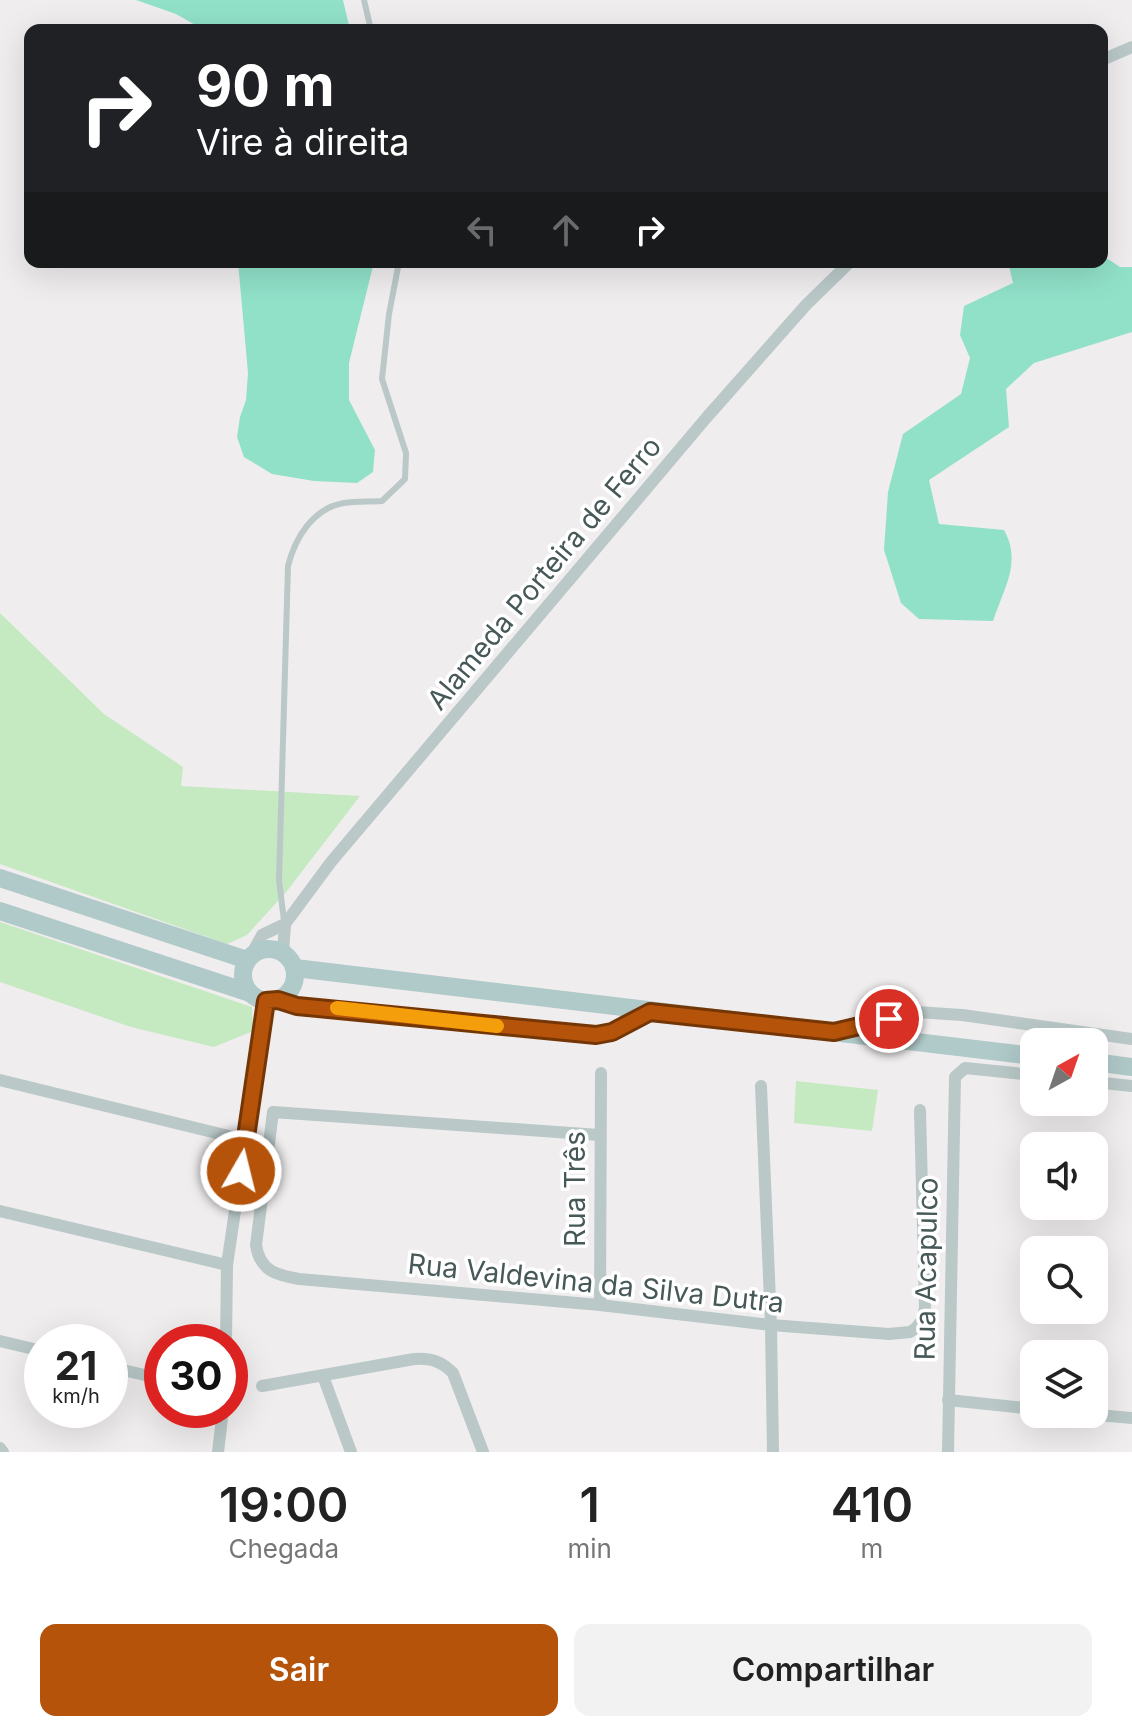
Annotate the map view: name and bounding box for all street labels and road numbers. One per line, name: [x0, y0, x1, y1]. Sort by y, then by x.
street label: Alameda Porteira de Ferro: [420, 430, 668, 716]
street label: Rua Três: [558, 1131, 592, 1247]
street label: Rua Acapulco: [907, 1177, 945, 1361]
street label: Rua Valdevina da Silva Dutra: [406, 1246, 786, 1320]

